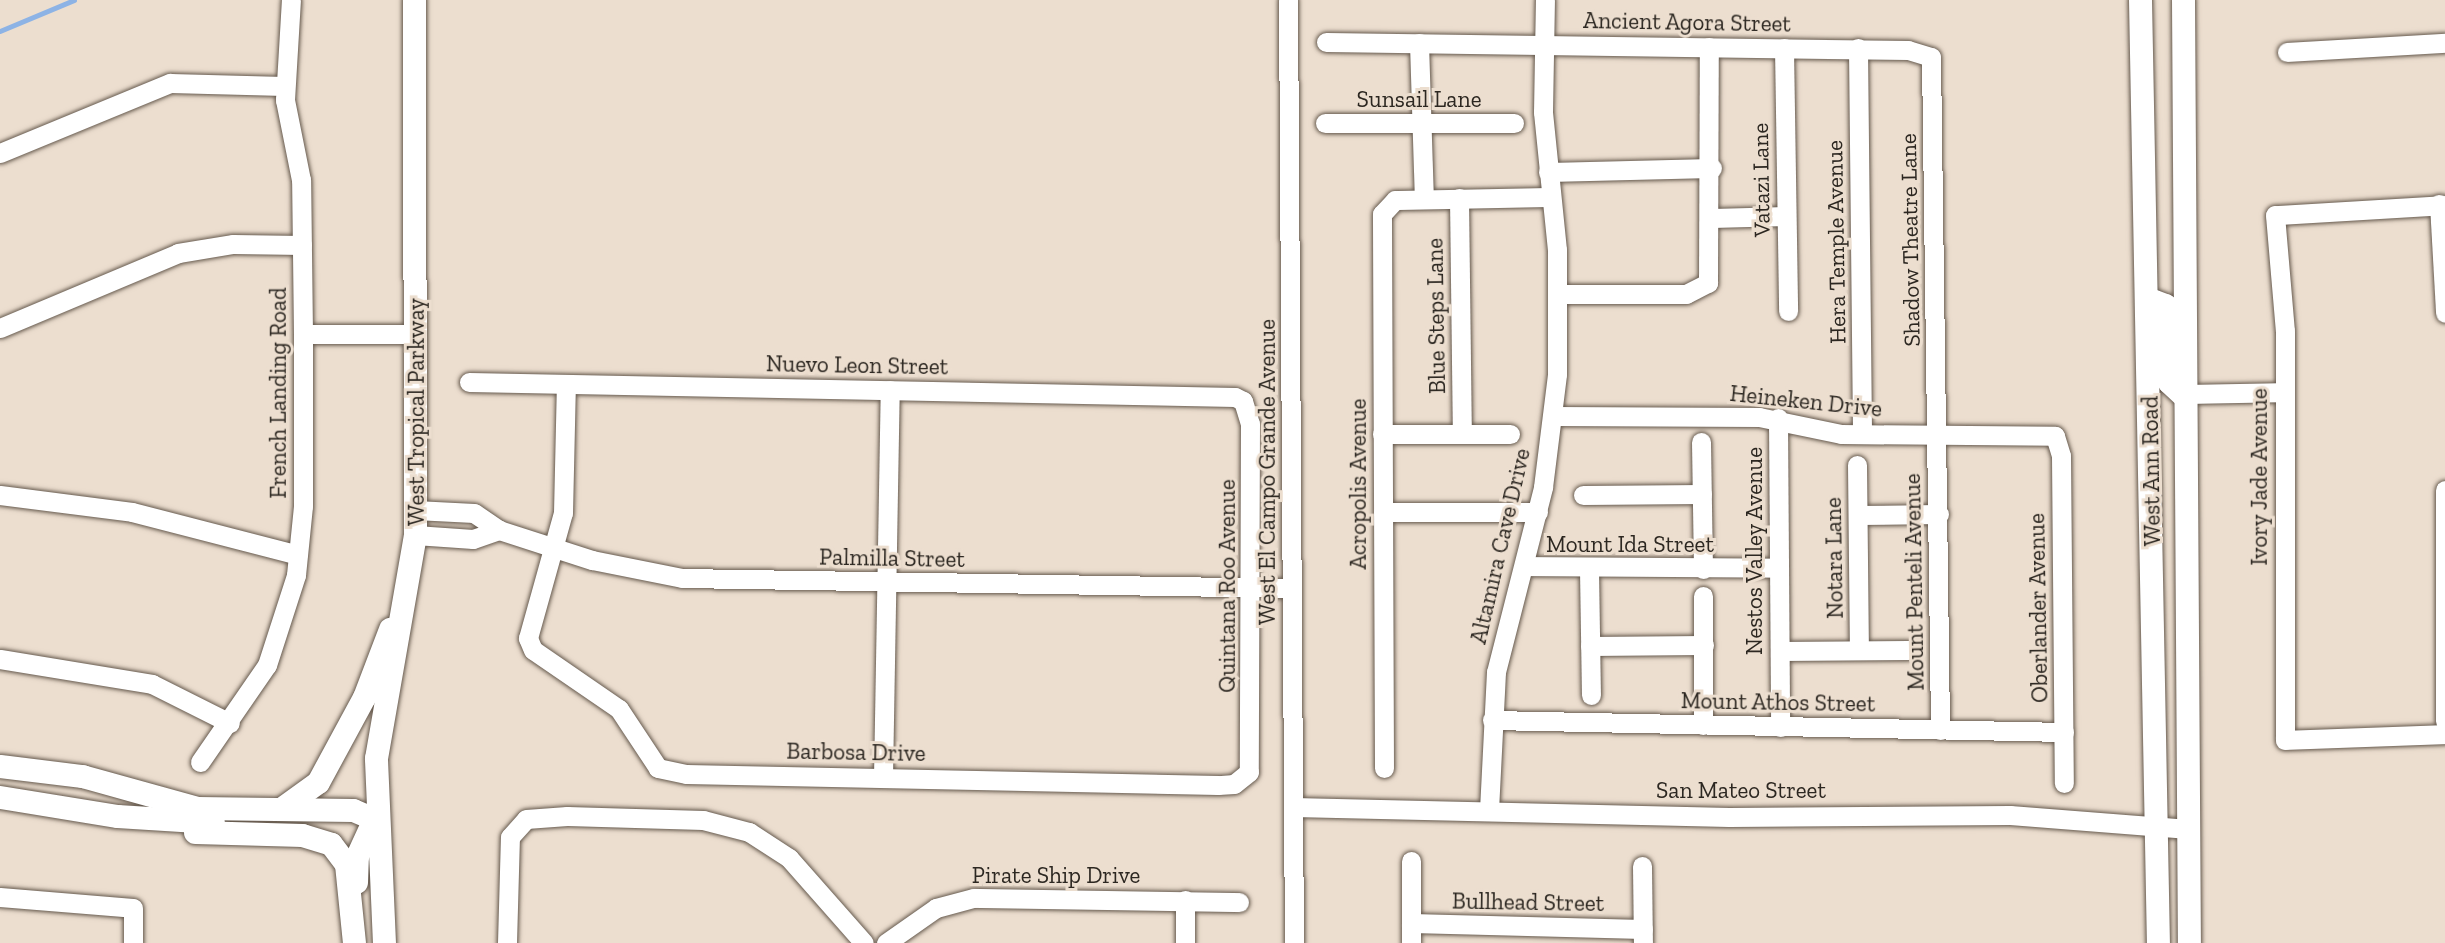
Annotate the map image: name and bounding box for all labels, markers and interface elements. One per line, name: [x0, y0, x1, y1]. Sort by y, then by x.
street label: Ancient Agora Street: [1583, 6, 1791, 38]
street label: Sunsail Lane: [1357, 85, 1481, 113]
street label: Vatazi Lane: [1746, 123, 1776, 237]
street label: Shadow Theatre Lane: [1894, 133, 1926, 347]
street label: Hera Temple Avenue: [1820, 139, 1852, 345]
street label: Blue Steps Lane: [1421, 238, 1451, 394]
street label: French Landing Road: [264, 287, 292, 499]
street label: West Tropical Parkway: [402, 298, 430, 526]
street label: West El Campo Grande Avenue: [1253, 319, 1281, 625]
street label: Nuevo Leon Street: [766, 350, 948, 380]
street label: Heineken Drive: [1728, 379, 1884, 423]
street label: Ivory Jade Avenue: [2245, 388, 2273, 566]
street label: West Ann Road: [2136, 395, 2166, 547]
street label: Acropolis Avenue: [1344, 398, 1372, 570]
street label: Altamira Cave Drive: [1464, 445, 1536, 647]
street label: Nestos Valley Avenue: [1740, 446, 1768, 656]
street label: Mount Penteli Avenue: [1898, 473, 1930, 691]
street label: Quintana Roo Avenue: [1213, 479, 1241, 693]
street label: Notara Lane: [1819, 497, 1849, 619]
street label: Oberlander Avenue: [2023, 512, 2053, 704]
street label: Mount Ida Street: [1546, 530, 1714, 558]
street label: Palmilla Street: [819, 543, 965, 573]
street label: Mount Athos Street: [1680, 686, 1876, 718]
street label: Barbosa Drive: [786, 737, 926, 767]
street label: San Mateo Street: [1656, 776, 1826, 804]
street label: Pirate Ship Drive: [972, 861, 1140, 889]
street label: Bullhead Street: [1452, 887, 1604, 917]

